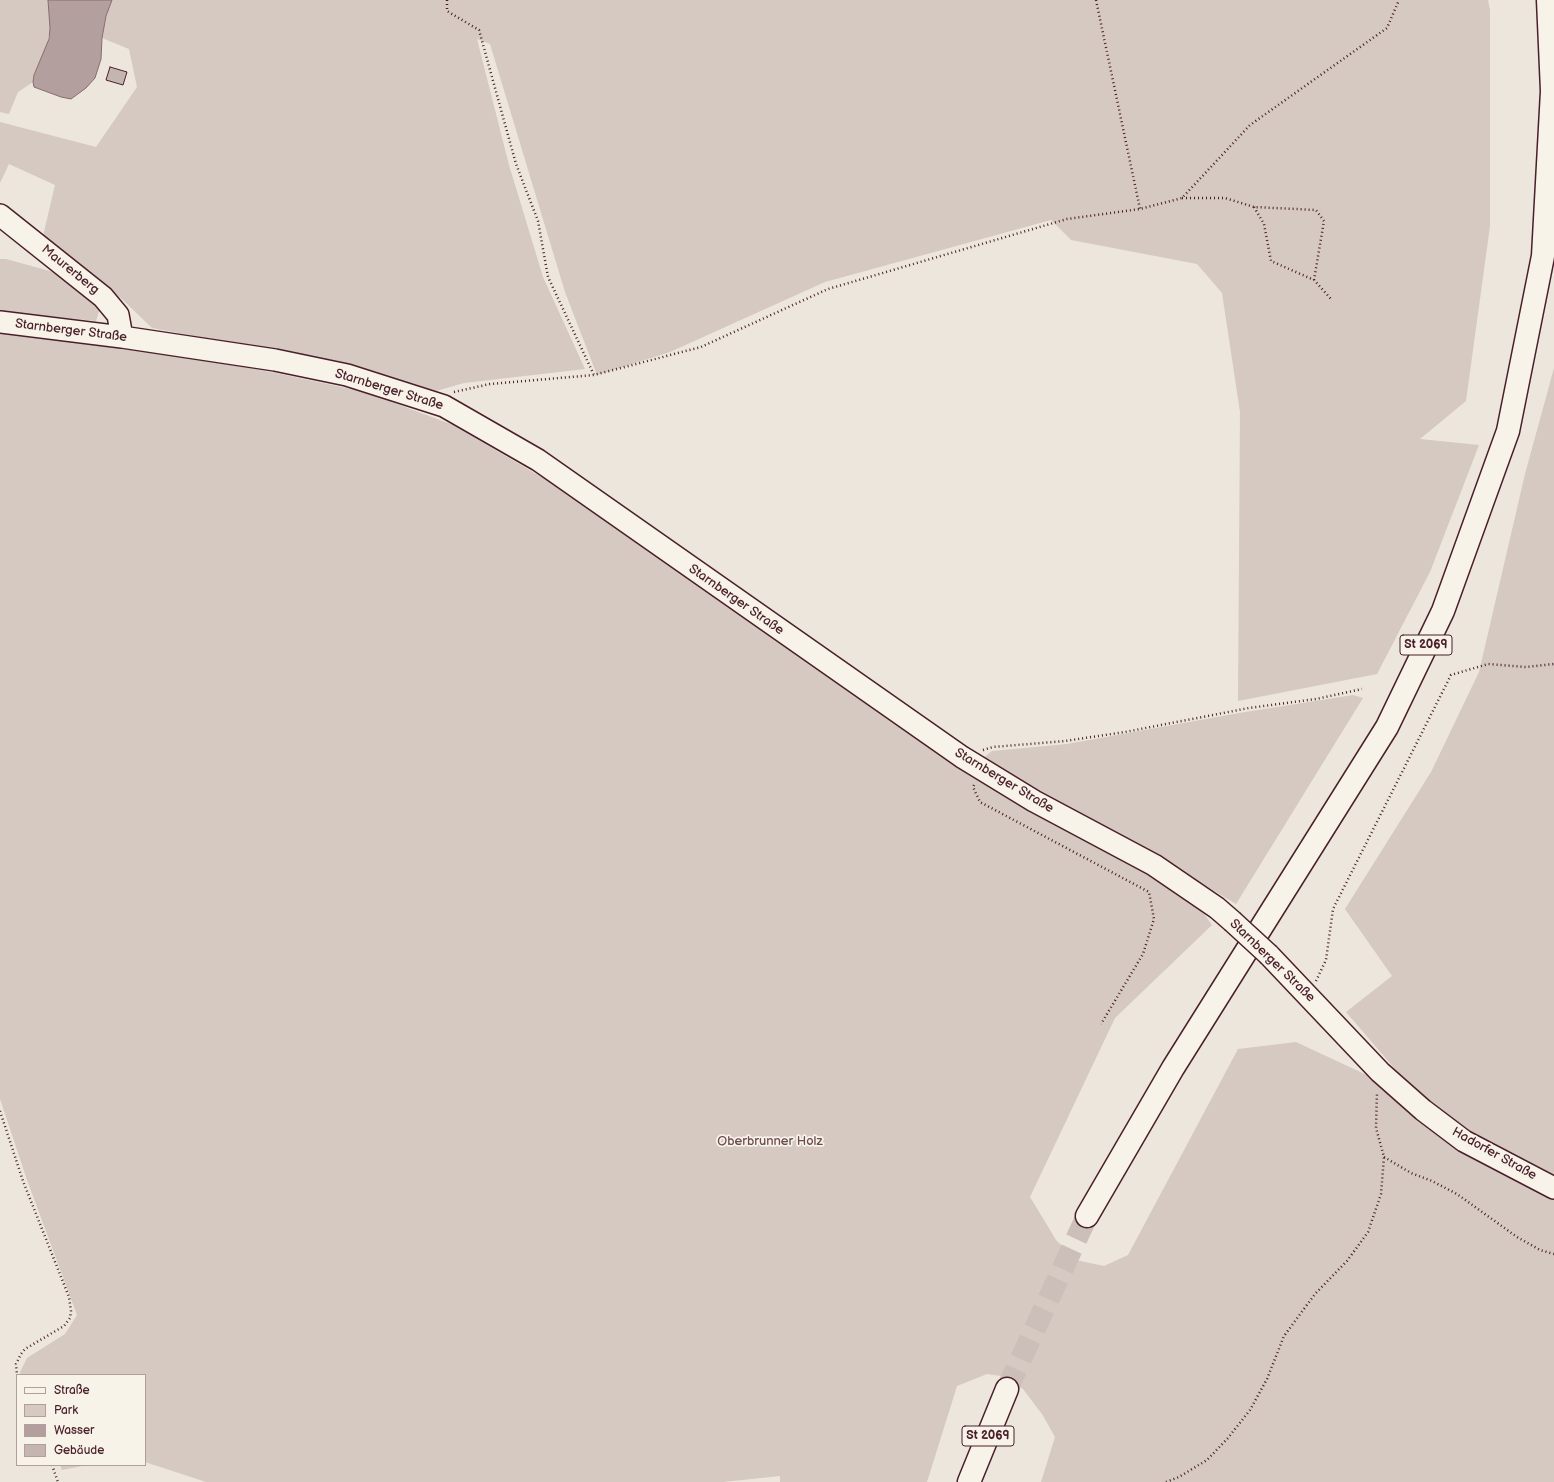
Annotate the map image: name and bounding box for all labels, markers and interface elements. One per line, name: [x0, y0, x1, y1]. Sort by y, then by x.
street label: Maurerberg: [38, 242, 102, 298]
street label: Starnberger Straße: [14, 316, 128, 346]
street label: Starnberger Straße: [333, 366, 445, 414]
street label: Starnberger Straße: [685, 561, 787, 639]
road number: St 2069: [1400, 635, 1452, 655]
street label: Starnberger Straße: [952, 745, 1056, 817]
street label: Starnberger Straße: [1226, 916, 1318, 1006]
street label: Hadorfer Straße: [1449, 1124, 1539, 1184]
park label: Oberbrunner Holz: [717, 1134, 823, 1150]
legend: [16, 1374, 146, 1466]
text: Straße: [54, 1383, 90, 1398]
text: Park: [54, 1403, 78, 1418]
text: Wasser: [54, 1423, 94, 1438]
road number: St 2069: [962, 1426, 1014, 1446]
text: Gebäude: [54, 1443, 104, 1458]

